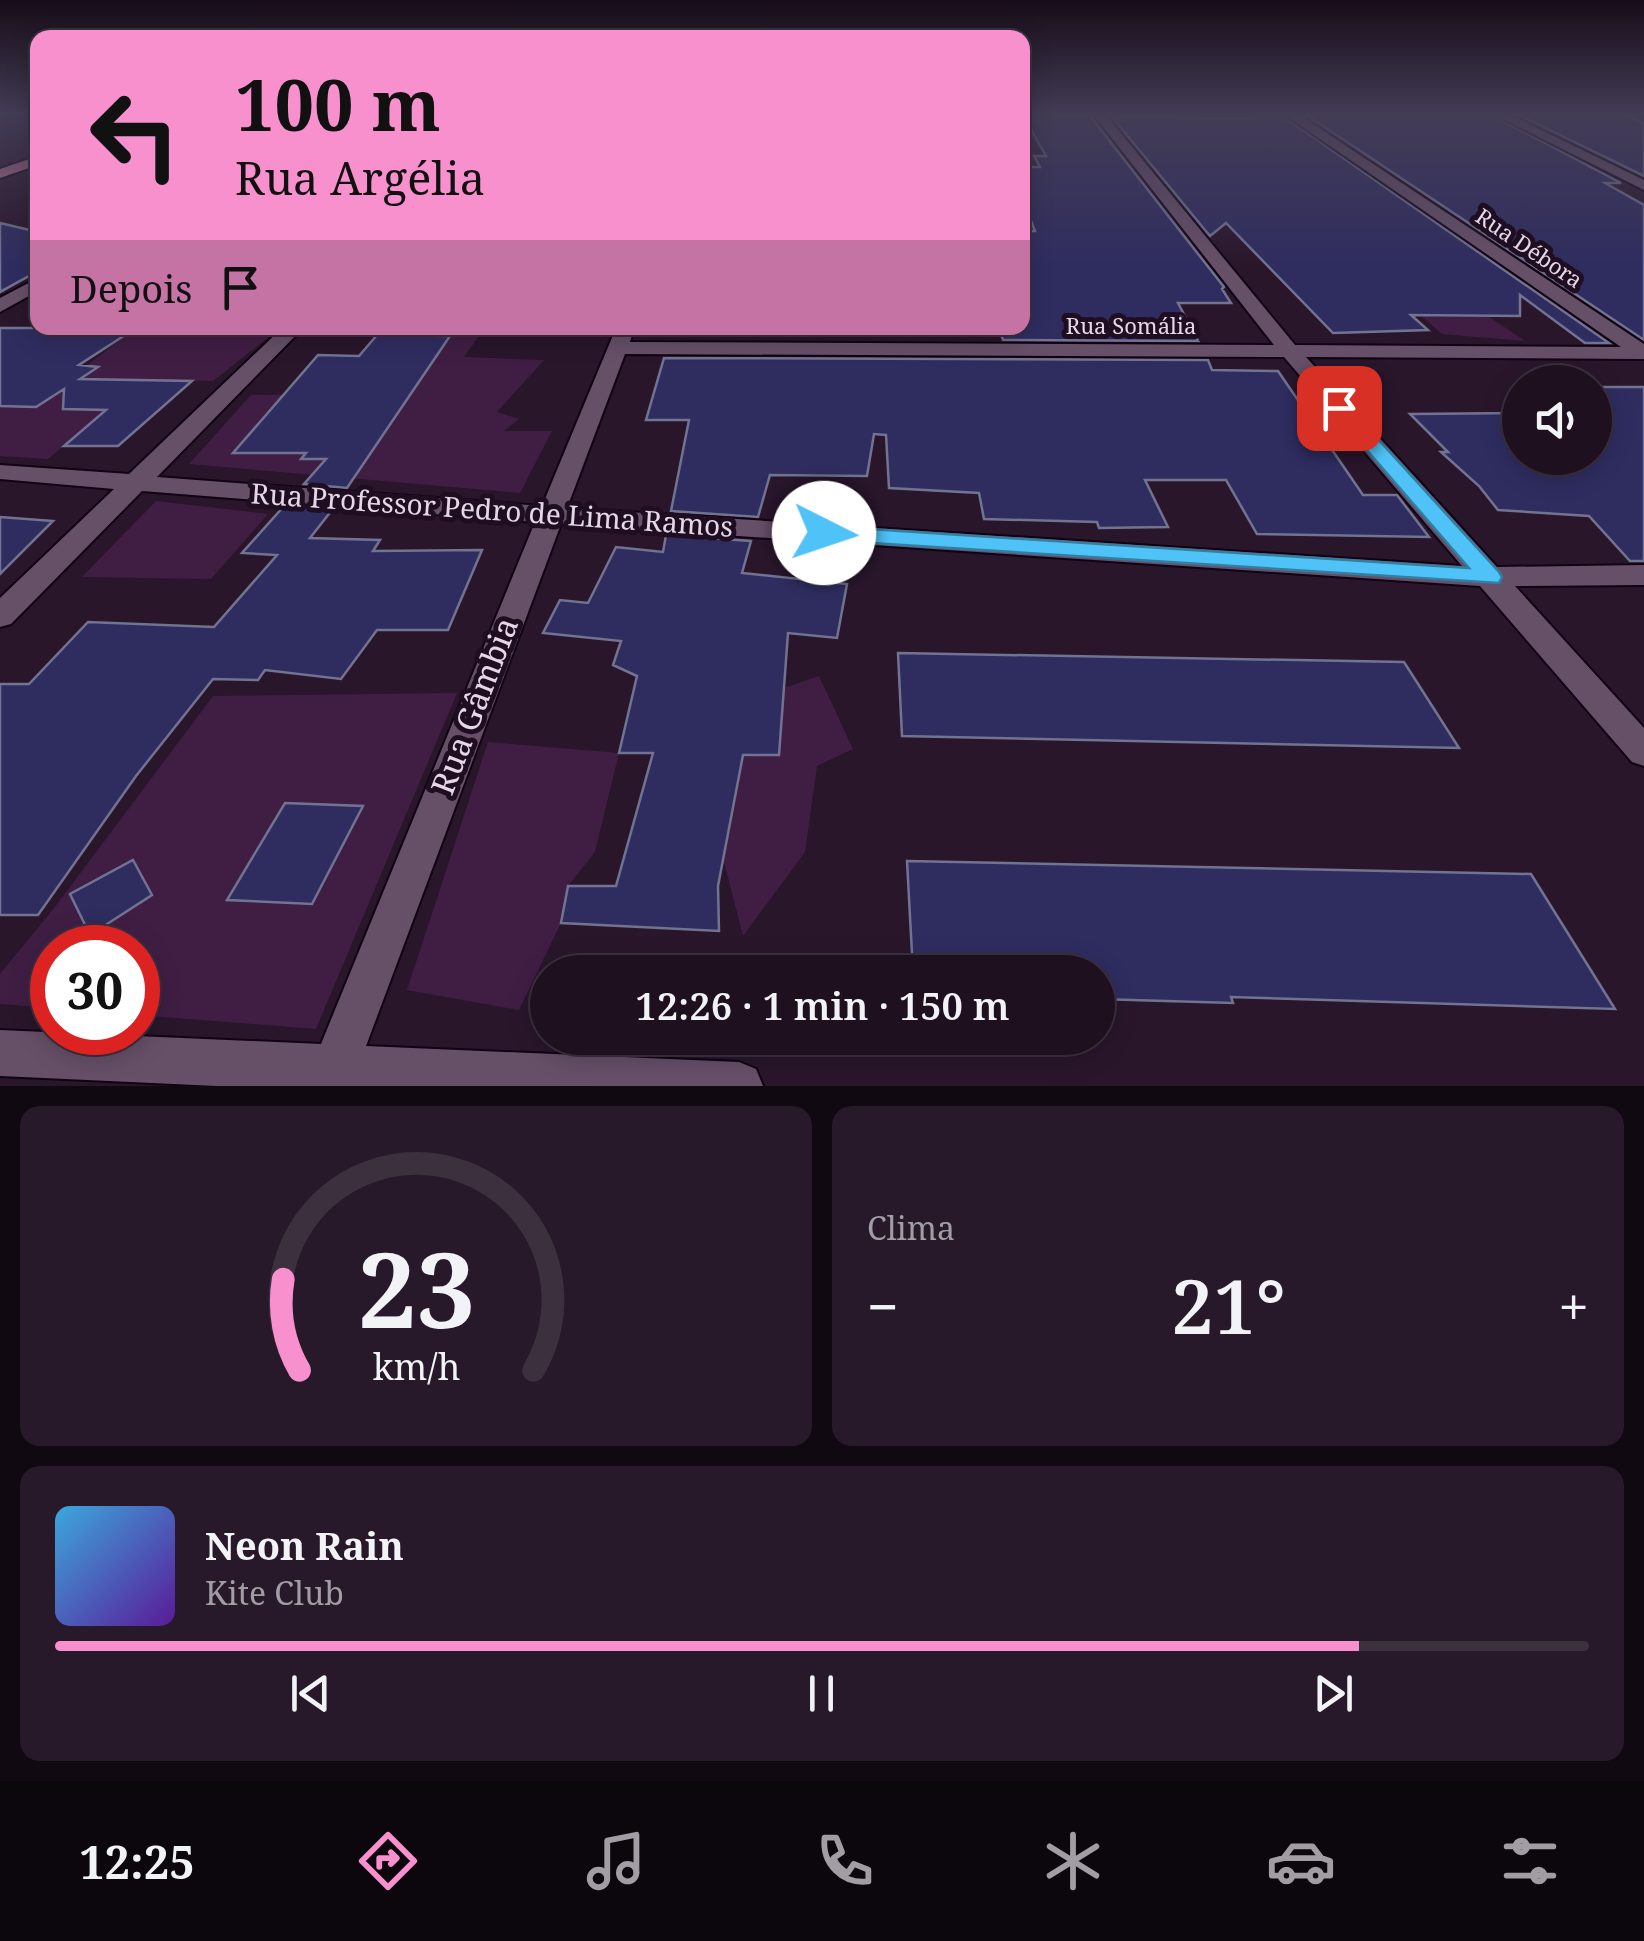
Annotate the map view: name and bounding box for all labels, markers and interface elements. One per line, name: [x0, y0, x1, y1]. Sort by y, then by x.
text: 100 m: [235, 56, 441, 152]
icon: left: [70, 70, 200, 200]
text: Rua Argélia: [235, 147, 485, 208]
street label: Rua Débora: [1470, 200, 1589, 294]
icon: arrive: [213, 260, 268, 315]
text: Depois: [70, 262, 193, 314]
street label: Rua Somália: [1066, 310, 1196, 340]
map controls: [1502, 365, 1612, 475]
button: sound: [1502, 365, 1612, 475]
pin: [1297, 366, 1382, 451]
icon: arrive: [1312, 381, 1367, 436]
street label: Rua Professor Pedro de Lima Ramos: [250, 473, 734, 545]
position arrow: [772, 481, 876, 585]
street label: Rua Gâmbia: [420, 611, 527, 800]
speed limit sign: 30: [30, 925, 160, 1055]
text: 12:26 · 1 min · 150 m: [635, 979, 1010, 1031]
text: Clima: [867, 1206, 955, 1249]
text: 23: [357, 1217, 475, 1358]
text: 21°: [1171, 1254, 1286, 1356]
text: −: [867, 1268, 899, 1343]
text: +: [1558, 1268, 1589, 1343]
text: km/h: [372, 1342, 460, 1390]
text: Neon Rain: [205, 1519, 404, 1571]
text: Kite Club: [205, 1571, 344, 1614]
icon: previous: [283, 1666, 338, 1721]
icon: pause: [794, 1666, 849, 1721]
icon: next: [1306, 1666, 1361, 1721]
icon: directions: [353, 1826, 423, 1896]
icon: music: [581, 1826, 651, 1896]
icon: phone: [810, 1826, 880, 1896]
icon: climate: [1038, 1826, 1108, 1896]
icon: car: [1266, 1826, 1336, 1896]
icon: filters: [1495, 1826, 1565, 1896]
text: 12:25: [79, 1831, 195, 1892]

